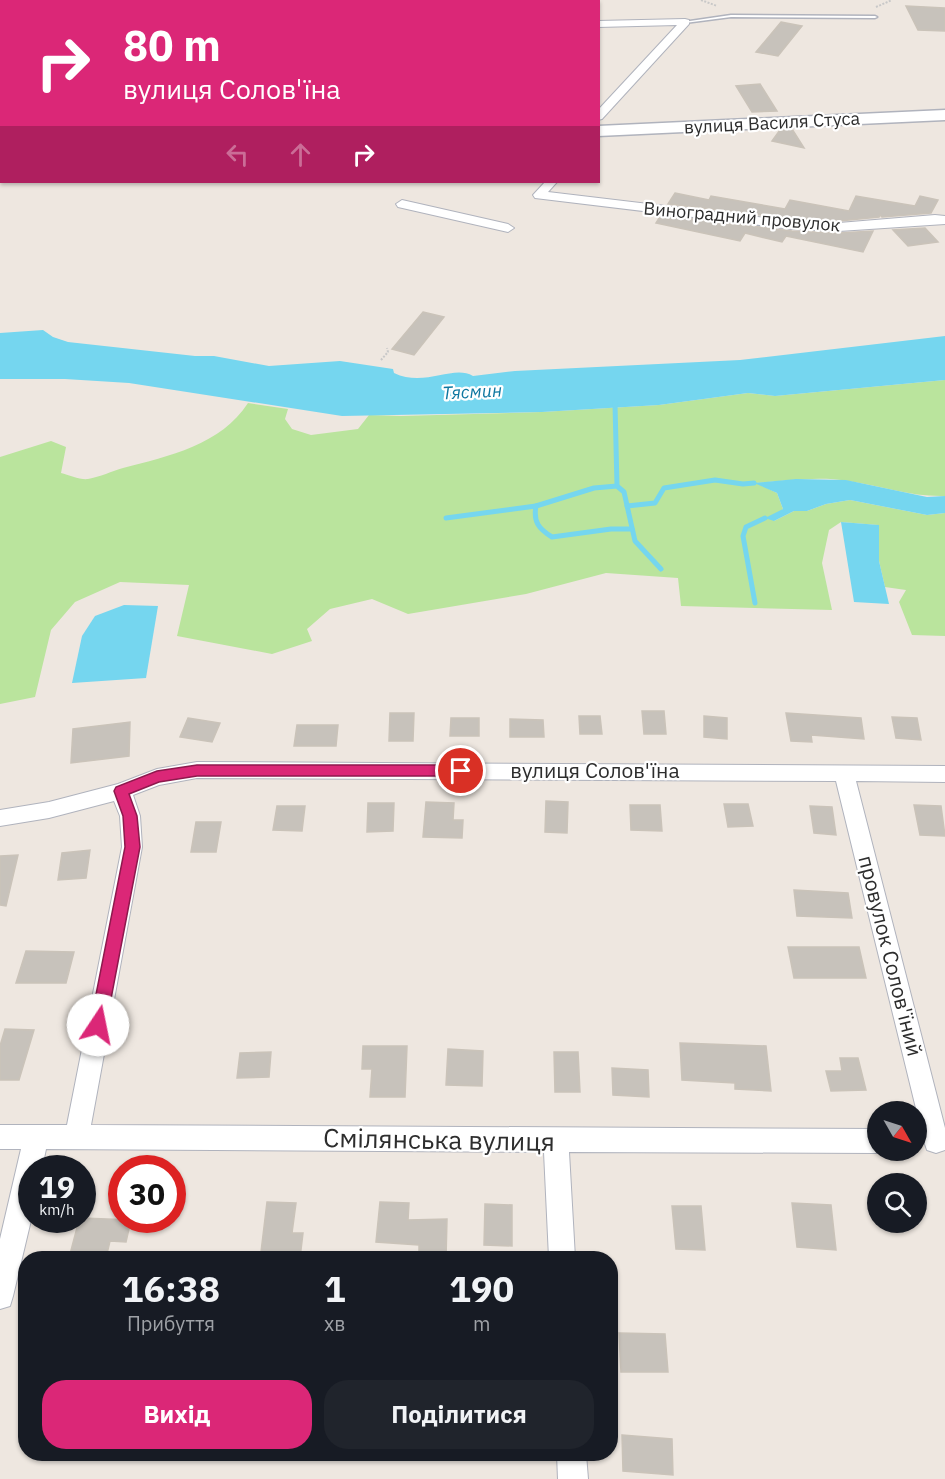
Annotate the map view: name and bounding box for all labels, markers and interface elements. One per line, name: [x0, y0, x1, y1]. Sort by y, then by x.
text: 80 m: [123, 18, 221, 73]
icon: right: [24, 24, 102, 102]
text: вулиця Солов'їна: [123, 71, 341, 106]
street label: вулиця Василя Стуса: [683, 106, 861, 139]
icon: left: [221, 138, 254, 171]
icon: ahead: [284, 138, 317, 171]
icon: right: [347, 138, 380, 171]
street label: Виноградний провулок: [643, 196, 842, 237]
water label: Тясмин: [441, 378, 502, 405]
pin: [435, 745, 486, 796]
icon: arrive: [444, 754, 477, 787]
street label: вулиця Солов'їна: [510, 756, 680, 784]
street label: провулок Солов'їний: [852, 852, 929, 1059]
position arrow: [66, 993, 130, 1057]
north arrow: [867, 1101, 927, 1161]
map controls: [867, 1101, 927, 1233]
street label: Смілянська вулиця: [323, 1120, 555, 1158]
speed limit sign: 30: [108, 1155, 186, 1233]
text: 19: [39, 1167, 75, 1206]
button: search: [867, 1173, 927, 1233]
text: km/h: [39, 1200, 75, 1219]
text: 16:38: [122, 1265, 220, 1312]
text: 1: [324, 1265, 346, 1312]
text: 190: [449, 1265, 514, 1312]
text: Прибуття: [127, 1310, 215, 1337]
text: хв: [324, 1310, 345, 1337]
text: m: [473, 1310, 490, 1337]
button: Вихід: [42, 1380, 312, 1449]
button: Поділитися: [324, 1380, 594, 1449]

